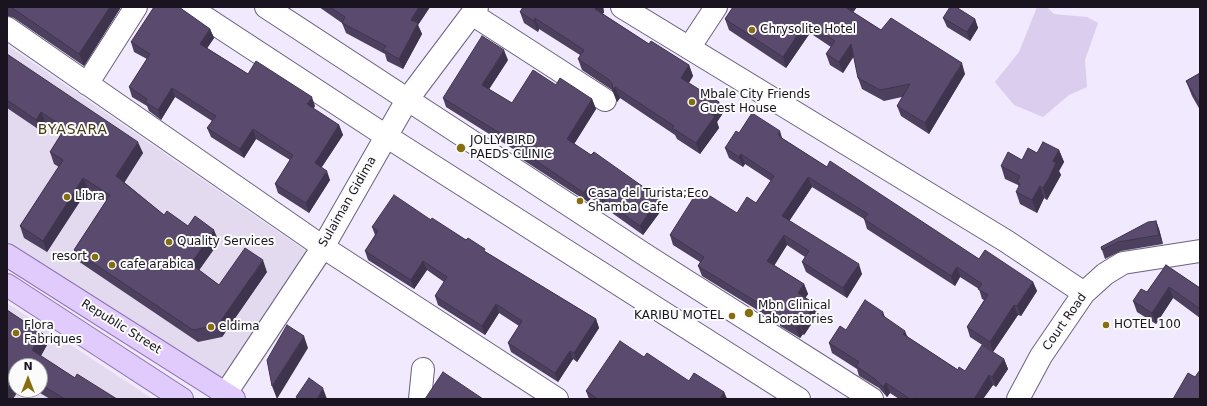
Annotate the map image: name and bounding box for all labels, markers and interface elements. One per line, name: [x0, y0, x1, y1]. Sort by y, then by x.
place label: Chrysolite Hotel: [760, 23, 856, 37]
marker: Chrysolite Hotel: [747, 25, 757, 35]
place label: Mbale City Friends Guest House: [700, 88, 810, 116]
marker: Mbale City Friends Guest House: [687, 97, 697, 107]
district label: BYASARA: [38, 122, 108, 138]
place label: JOLLY BIRD PAEDS CLINIC: [470, 134, 552, 162]
marker: JOLLY BIRD PAEDS CLINIC: [455, 142, 467, 154]
street label: Sulaiman Gidima: [316, 154, 380, 250]
place label: Casa del Turista;Eco Shamba Cafe: [588, 187, 709, 215]
place label: Libra: [75, 190, 105, 204]
marker: Libra: [62, 192, 72, 202]
marker: Casa del Turista;Eco Shamba Cafe: [575, 196, 585, 206]
place label: Quality Services: [177, 235, 274, 249]
marker: Quality Services: [164, 237, 174, 247]
place label: resort: [52, 250, 87, 264]
marker: resort: [90, 252, 100, 262]
place label: cafe arabica: [120, 258, 194, 272]
marker: cafe arabica: [107, 260, 117, 270]
street label: Court Road: [1040, 290, 1090, 354]
street label: Republic Street: [78, 297, 164, 357]
place label: Mbn Clinical Laboratories: [758, 299, 833, 327]
marker: Mbn Clinical Laboratories: [743, 307, 755, 319]
place label: KARIBU MOTEL: [634, 309, 724, 323]
marker: KARIBU MOTEL: [727, 311, 737, 321]
place label: HOTEL 100: [1114, 318, 1181, 332]
place label: Flora Fabriques: [24, 319, 82, 347]
place label: eldima: [219, 320, 260, 334]
marker: HOTEL 100: [1101, 320, 1111, 330]
marker: eldima: [206, 322, 216, 332]
marker: Flora Fabriques: [11, 328, 21, 338]
north arrow: [8, 358, 48, 398]
text: N: [23, 360, 33, 373]

